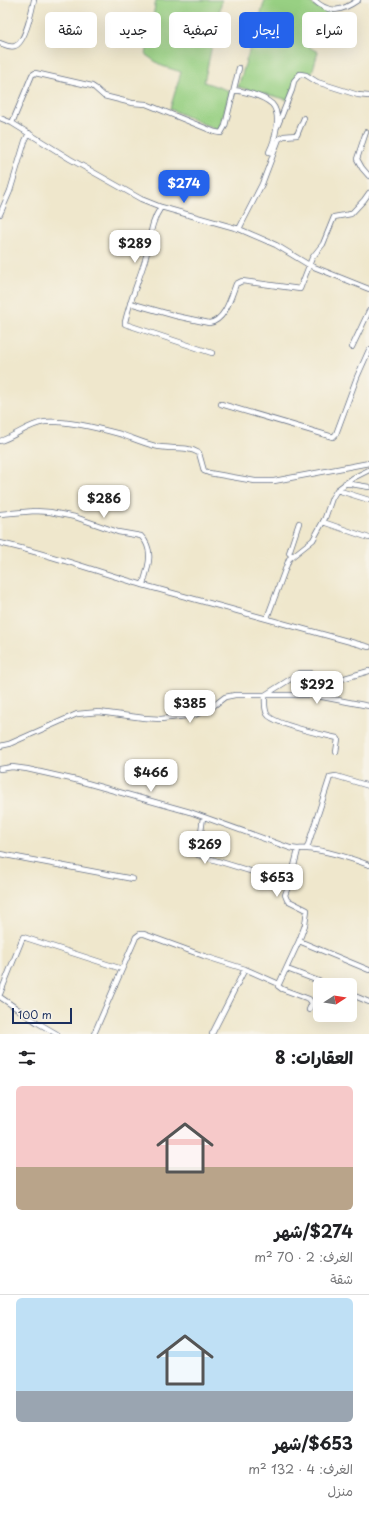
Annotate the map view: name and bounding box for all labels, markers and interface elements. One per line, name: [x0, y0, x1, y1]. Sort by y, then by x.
chip: شقة: [45, 12, 97, 48]
chip: جديد: [105, 12, 161, 48]
chip: تصفية: [169, 12, 231, 48]
chip: إيجار: [239, 12, 294, 48]
chip: شراء: [302, 12, 357, 48]
pin: $274: [160, 170, 208, 204]
text: $274: [167, 173, 201, 192]
pin: $289: [111, 230, 159, 264]
text: $289: [118, 233, 152, 252]
pin: $286: [80, 485, 128, 519]
text: $286: [87, 488, 121, 507]
pin: $292: [293, 671, 341, 705]
text: $292: [300, 674, 334, 693]
pin: $385: [166, 690, 214, 724]
text: $385: [173, 693, 207, 712]
pin: $466: [127, 759, 175, 793]
text: $466: [134, 762, 168, 781]
pin: $269: [181, 831, 229, 865]
text: $269: [188, 834, 222, 853]
pin: $653: [253, 864, 301, 898]
text: $653: [260, 867, 294, 886]
north arrow: [313, 978, 357, 1022]
map controls: [313, 978, 357, 1022]
scale bar: [12, 1006, 72, 1025]
text: 100 m: [18, 1006, 52, 1023]
text: العقارات: 8: [275, 1044, 353, 1070]
icon: filters: [16, 1047, 38, 1069]
icon: home: [149, 1112, 221, 1184]
text: $274/شهر: [274, 1218, 353, 1244]
text: الغرف: 2 · 70 m²: [254, 1247, 353, 1266]
text: شقة: [330, 1269, 353, 1288]
icon: home: [149, 1324, 221, 1396]
text: $653/شهر: [273, 1430, 353, 1456]
text: الغرف: 4 · 132 m²: [248, 1459, 353, 1478]
text: منزل: [327, 1481, 353, 1500]

